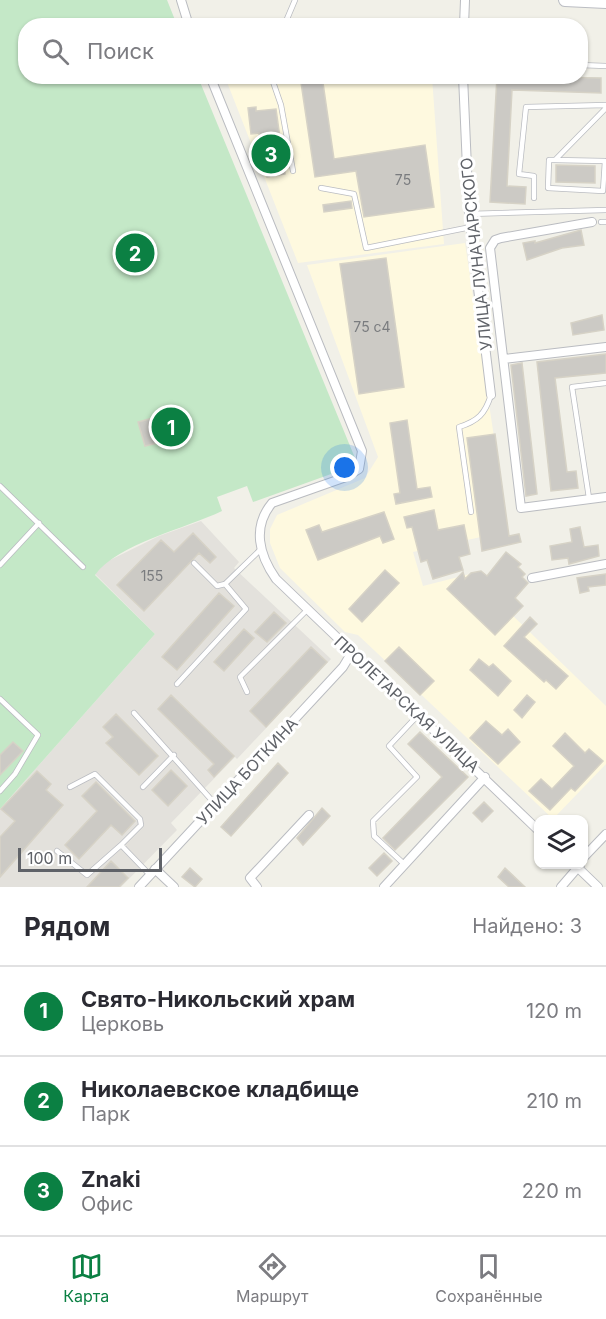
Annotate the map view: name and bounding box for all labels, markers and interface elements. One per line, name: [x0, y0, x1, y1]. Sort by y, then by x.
search box: [18, 18, 588, 84]
icon: search: [39, 35, 72, 68]
text: Поиск: [87, 38, 154, 64]
pin: 3: [252, 132, 290, 176]
street label: УЛИЦА ЛУНАЧАРСКОГО: [456, 157, 496, 351]
house number: 75: [395, 171, 411, 188]
pin: 2: [116, 230, 154, 276]
house number: 75 с4: [353, 318, 391, 335]
pin: 1: [152, 404, 190, 450]
your location: [330, 453, 359, 482]
house number: 155: [141, 567, 163, 584]
street label: ПРОЛЕТАРСКАЯ УЛИЦА: [330, 632, 484, 776]
street label: УЛИЦА БОТКИНА: [192, 713, 302, 829]
map controls: [534, 815, 588, 869]
button: layers: [534, 815, 588, 869]
scale bar: [18, 845, 162, 872]
text: 100 m: [27, 848, 72, 868]
text: Рядом: [24, 911, 110, 942]
text: Найдено: 3: [472, 914, 582, 938]
text: Свято-Никольский храм: [81, 986, 355, 1012]
text: 1: [39, 999, 48, 1023]
text: 120 m: [526, 999, 582, 1023]
text: Церковь: [81, 1012, 164, 1036]
text: Николаевское кладбище: [81, 1076, 359, 1102]
text: 2: [37, 1089, 50, 1113]
text: 210 m: [526, 1089, 582, 1113]
text: Парк: [81, 1102, 130, 1126]
text: Znaki: [81, 1166, 141, 1192]
text: 3: [37, 1179, 50, 1203]
text: 220 m: [522, 1179, 582, 1203]
text: Офис: [81, 1192, 133, 1216]
tab: Карта: [63, 1250, 109, 1306]
tab: Маршрут: [236, 1250, 309, 1306]
tab: Сохранённые: [435, 1250, 543, 1306]

